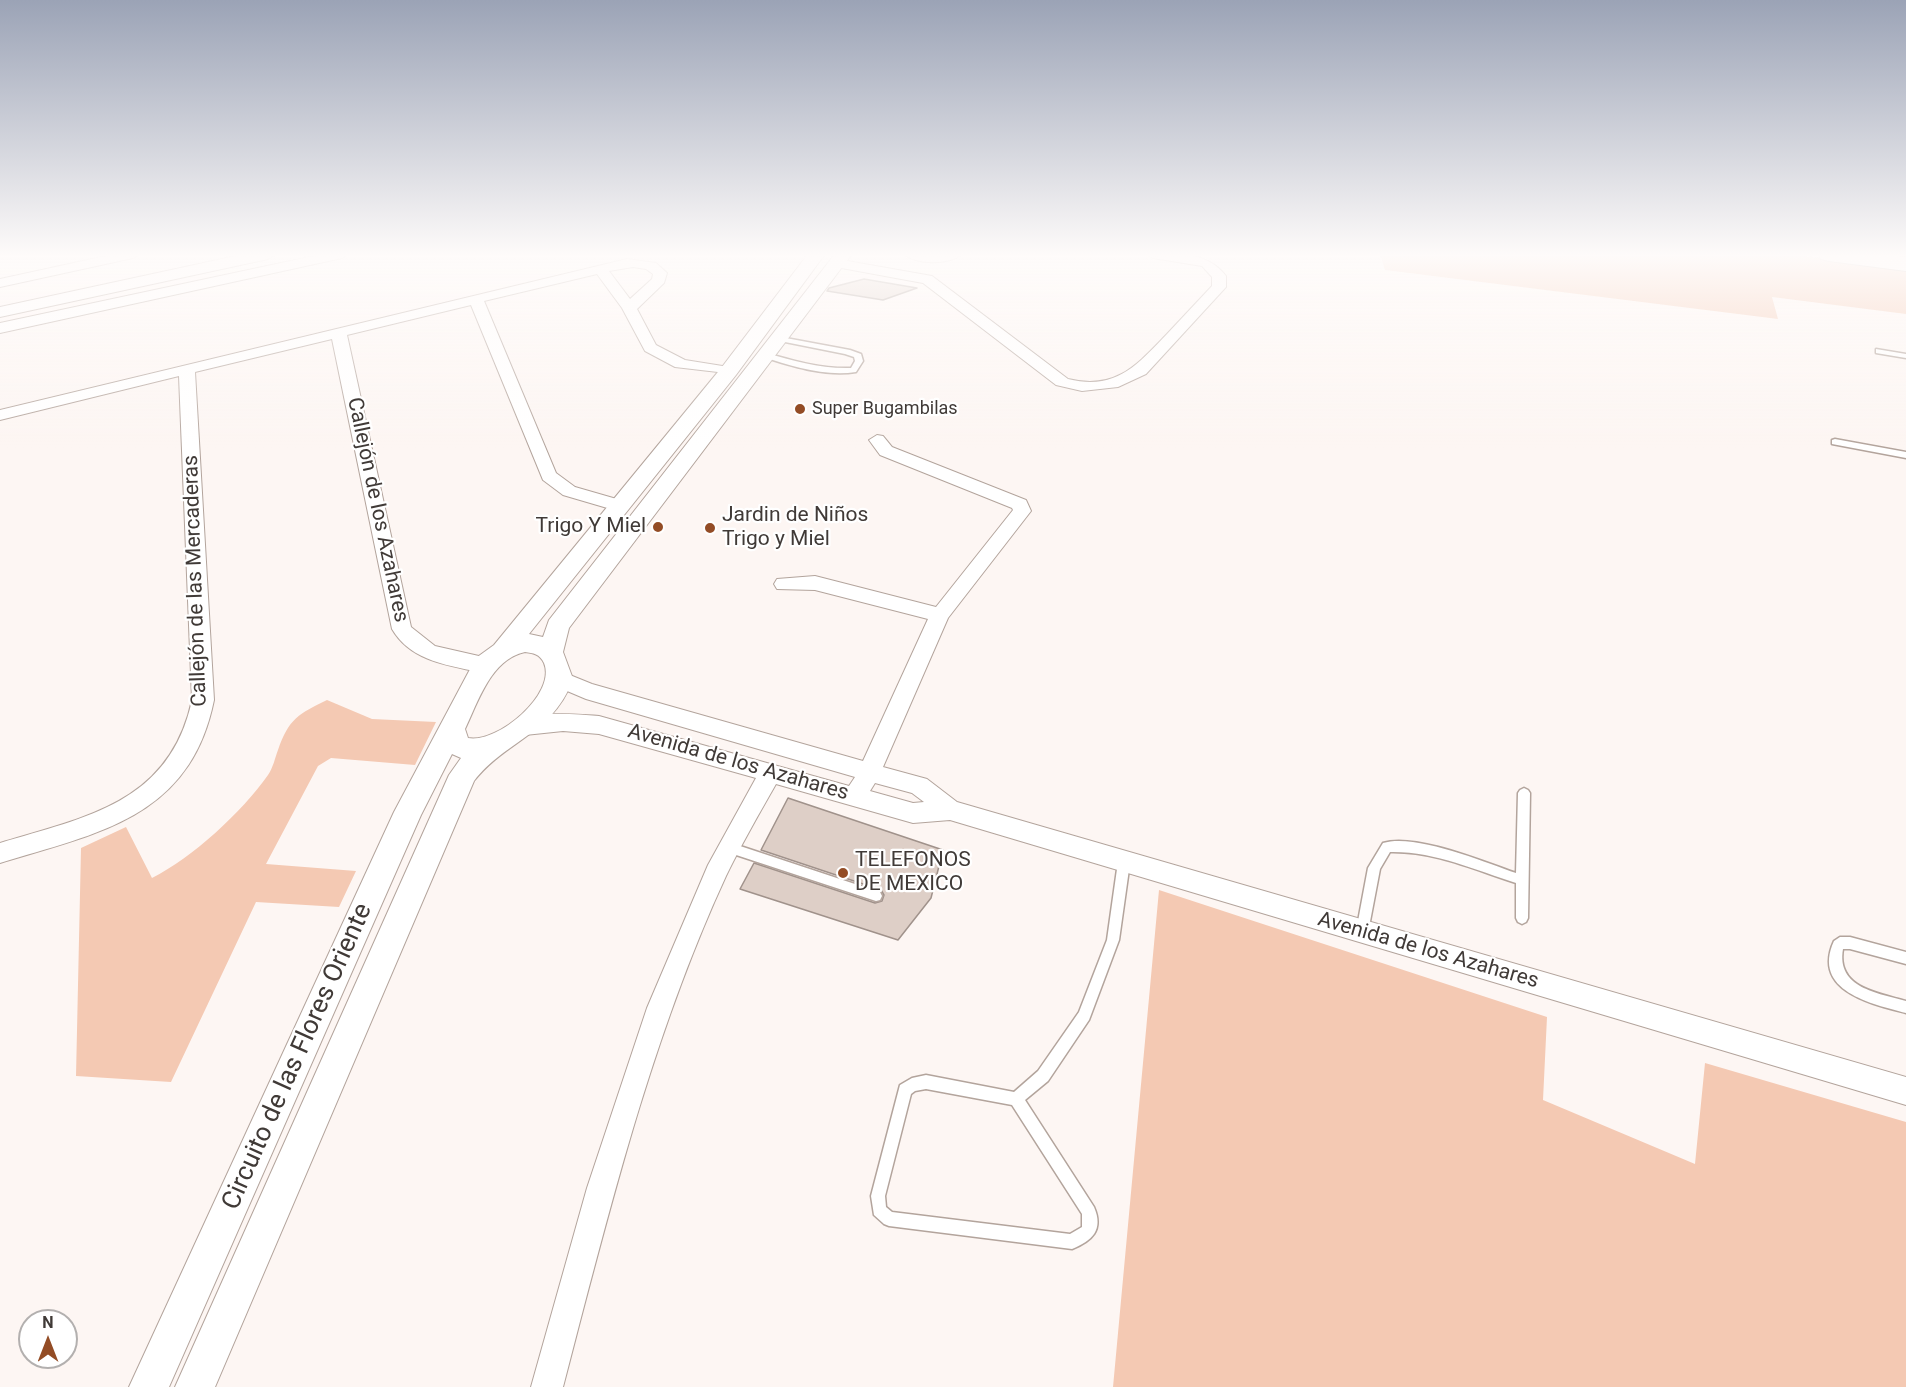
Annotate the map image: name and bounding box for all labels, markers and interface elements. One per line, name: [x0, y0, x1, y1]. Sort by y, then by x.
street label: Callejón de los Azahares: [341, 395, 413, 625]
place label: Super Bugambilas: [812, 398, 958, 420]
marker: Super Bugambilas: [793, 402, 807, 416]
street label: Callejón de las Mercaderas: [179, 455, 213, 707]
place label: Jardin de Niños Trigo y Miel: [722, 503, 868, 553]
place label: Trigo Y Miel: [536, 514, 646, 540]
marker: Trigo Y Miel: [651, 520, 665, 534]
marker: Jardin de Niños Trigo y Miel: [703, 521, 717, 535]
street label: Avenida de los Azahares: [625, 719, 851, 807]
place label: TELEFONOS DE MEXICO: [855, 848, 971, 898]
marker: TELEFONOS DE MEXICO: [836, 866, 850, 880]
street label: Circuito de las Flores Oriente: [216, 899, 380, 1215]
street label: Avenida de los Azahares: [1315, 907, 1541, 995]
north arrow: [18, 1309, 78, 1369]
text: N: [42, 1313, 54, 1332]

